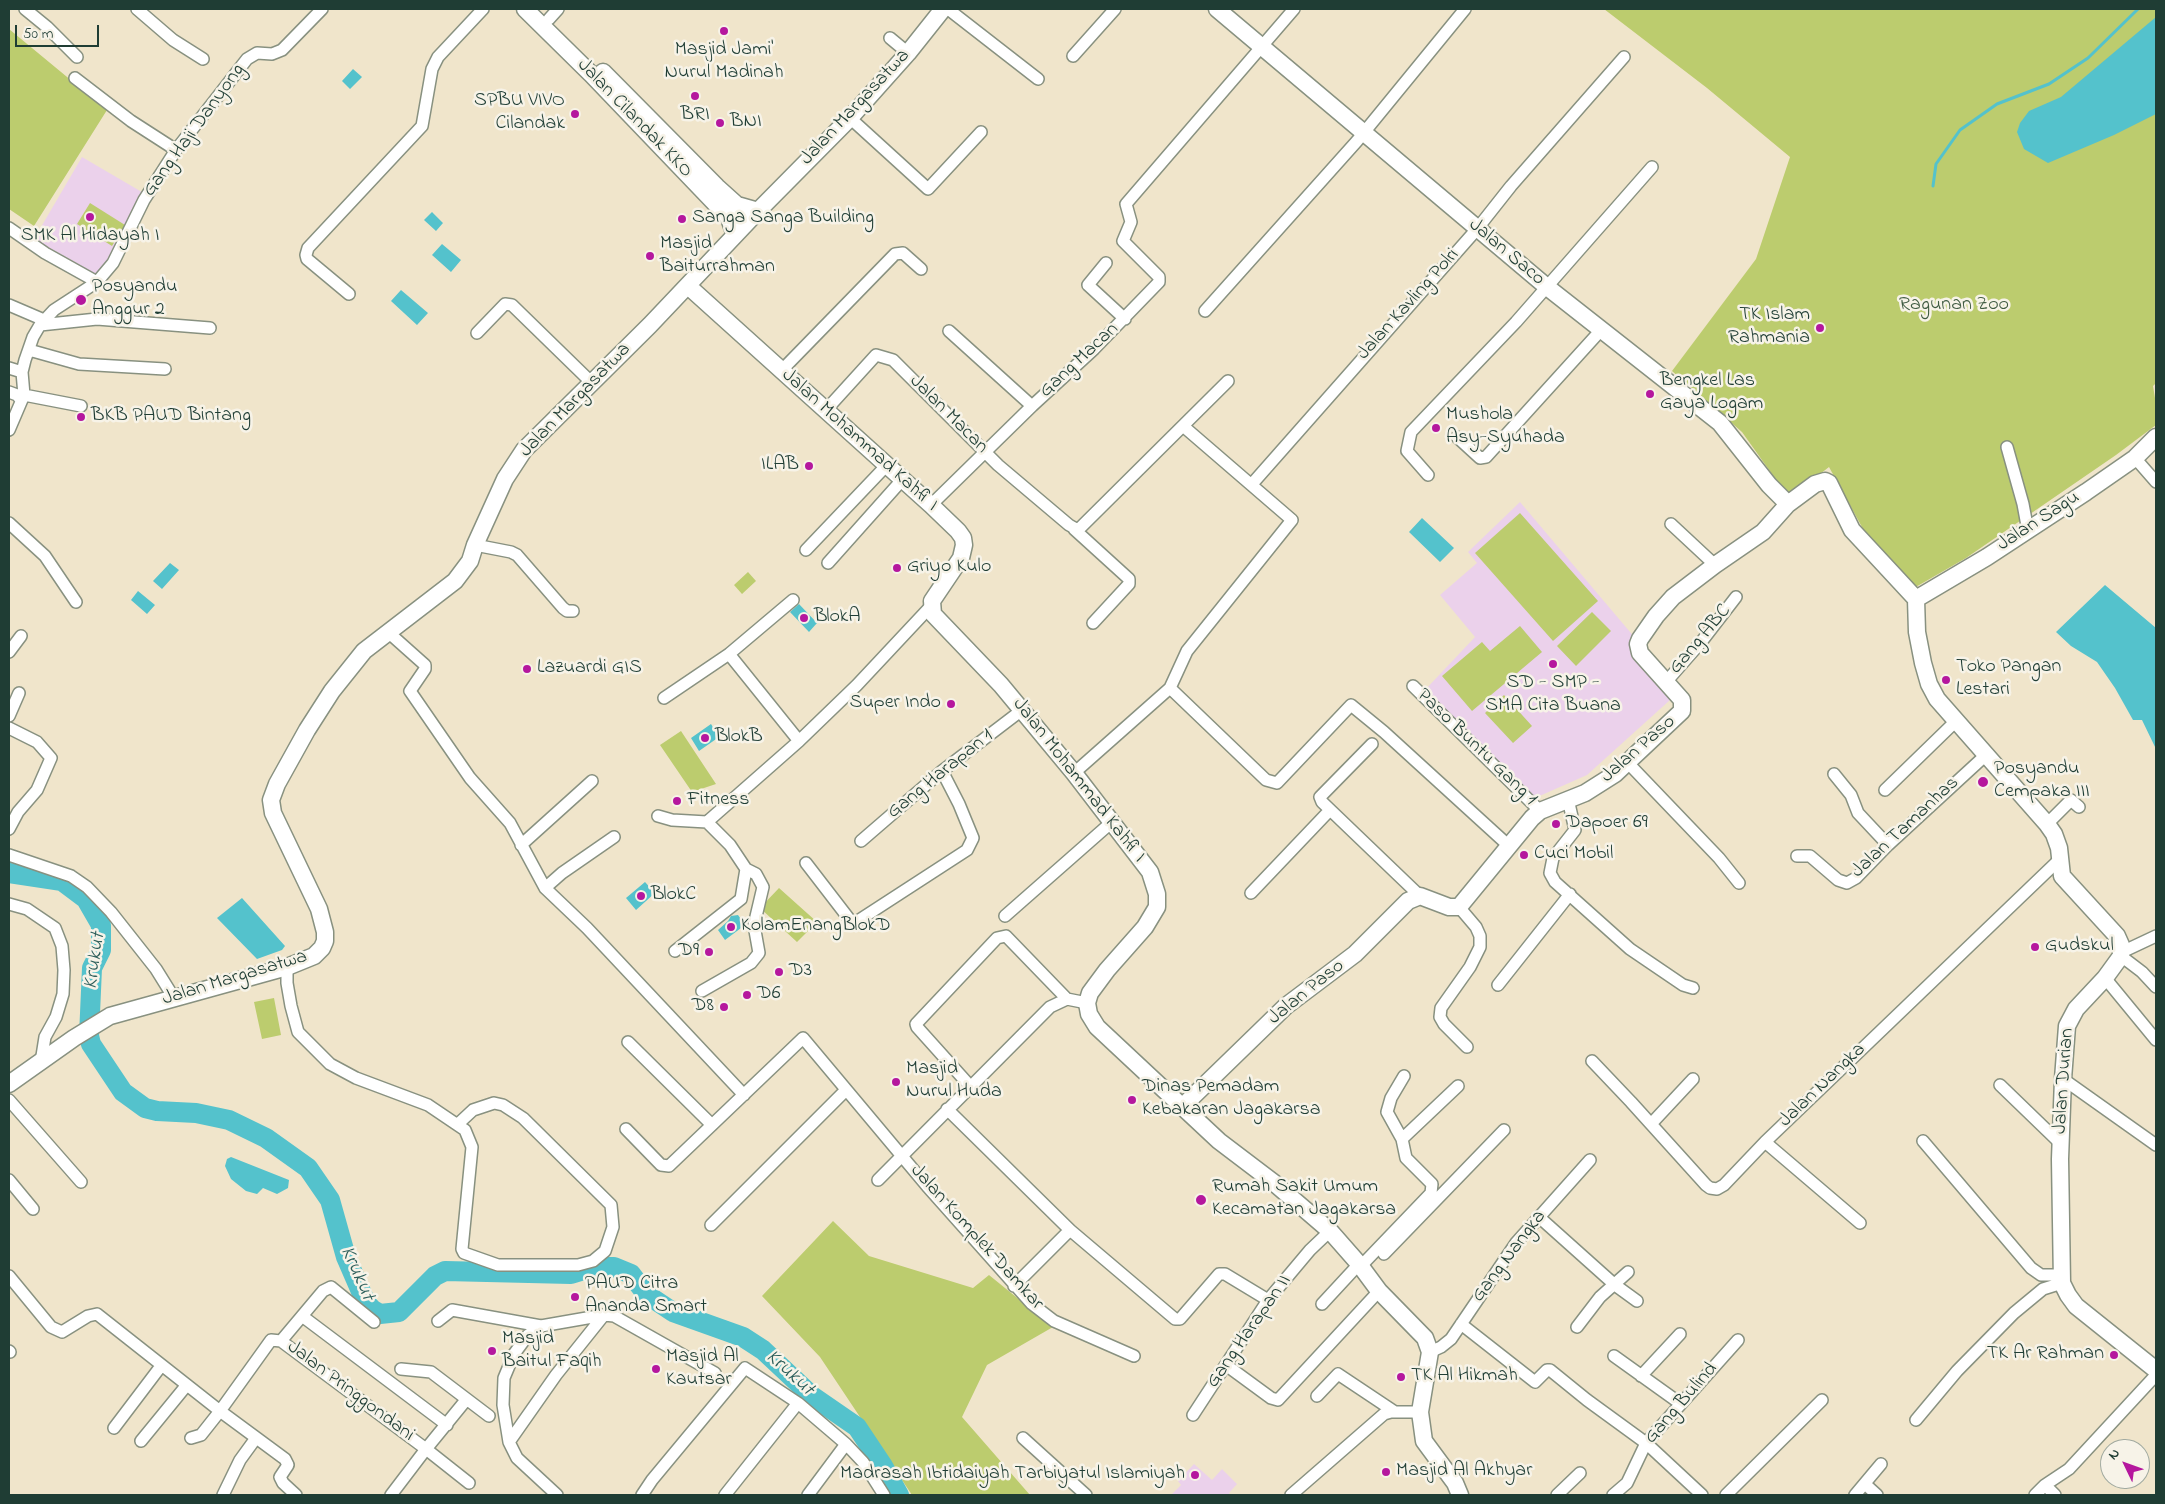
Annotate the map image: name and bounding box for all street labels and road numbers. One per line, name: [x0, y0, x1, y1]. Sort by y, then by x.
street label: Jalan Margasatwa: [796, 45, 916, 171]
street label: Jalan Cilandak KKO: [571, 54, 697, 184]
street label: Gang Haji Danyong: [139, 60, 251, 202]
street label: Jalan Saco: [1463, 214, 1549, 292]
street label: Jalan Kavling Polri: [1353, 244, 1465, 366]
street label: Gang Macan: [1035, 318, 1125, 404]
street label: Jalan Margasatwa: [515, 339, 637, 463]
street label: Jalan Mohammad Kahfi I: [776, 364, 942, 518]
street label: Jalan Macan: [903, 370, 993, 460]
street label: Jalan Sagu: [1993, 486, 2085, 558]
street label: Gang ABC: [1665, 600, 1737, 680]
street label: Paso Buntu Gang 1: [1411, 684, 1541, 812]
street label: Jalan Mohammad Kahfi I: [1006, 694, 1150, 868]
street label: Jalan Paso: [1597, 711, 1681, 789]
street label: Gang Harapan 1: [883, 725, 999, 825]
street label: Jalan Tamanhas: [1847, 772, 1965, 884]
street label: Jalan Margasatwa: [160, 946, 310, 1012]
street label: Jalan Paso: [1264, 955, 1350, 1031]
street label: Jalan Durian: [2049, 1027, 2081, 1135]
street label: Jalan Nangka: [1775, 1039, 1871, 1133]
street label: Jalan Komplek Damkar: [904, 1160, 1048, 1316]
street label: Gang Nangka: [1468, 1206, 1552, 1308]
street label: Gang Harapan II: [1202, 1271, 1298, 1393]
street label: Jalan Pringgondani: [282, 1336, 418, 1448]
street label: Gang Bulind: [1640, 1358, 1724, 1450]

